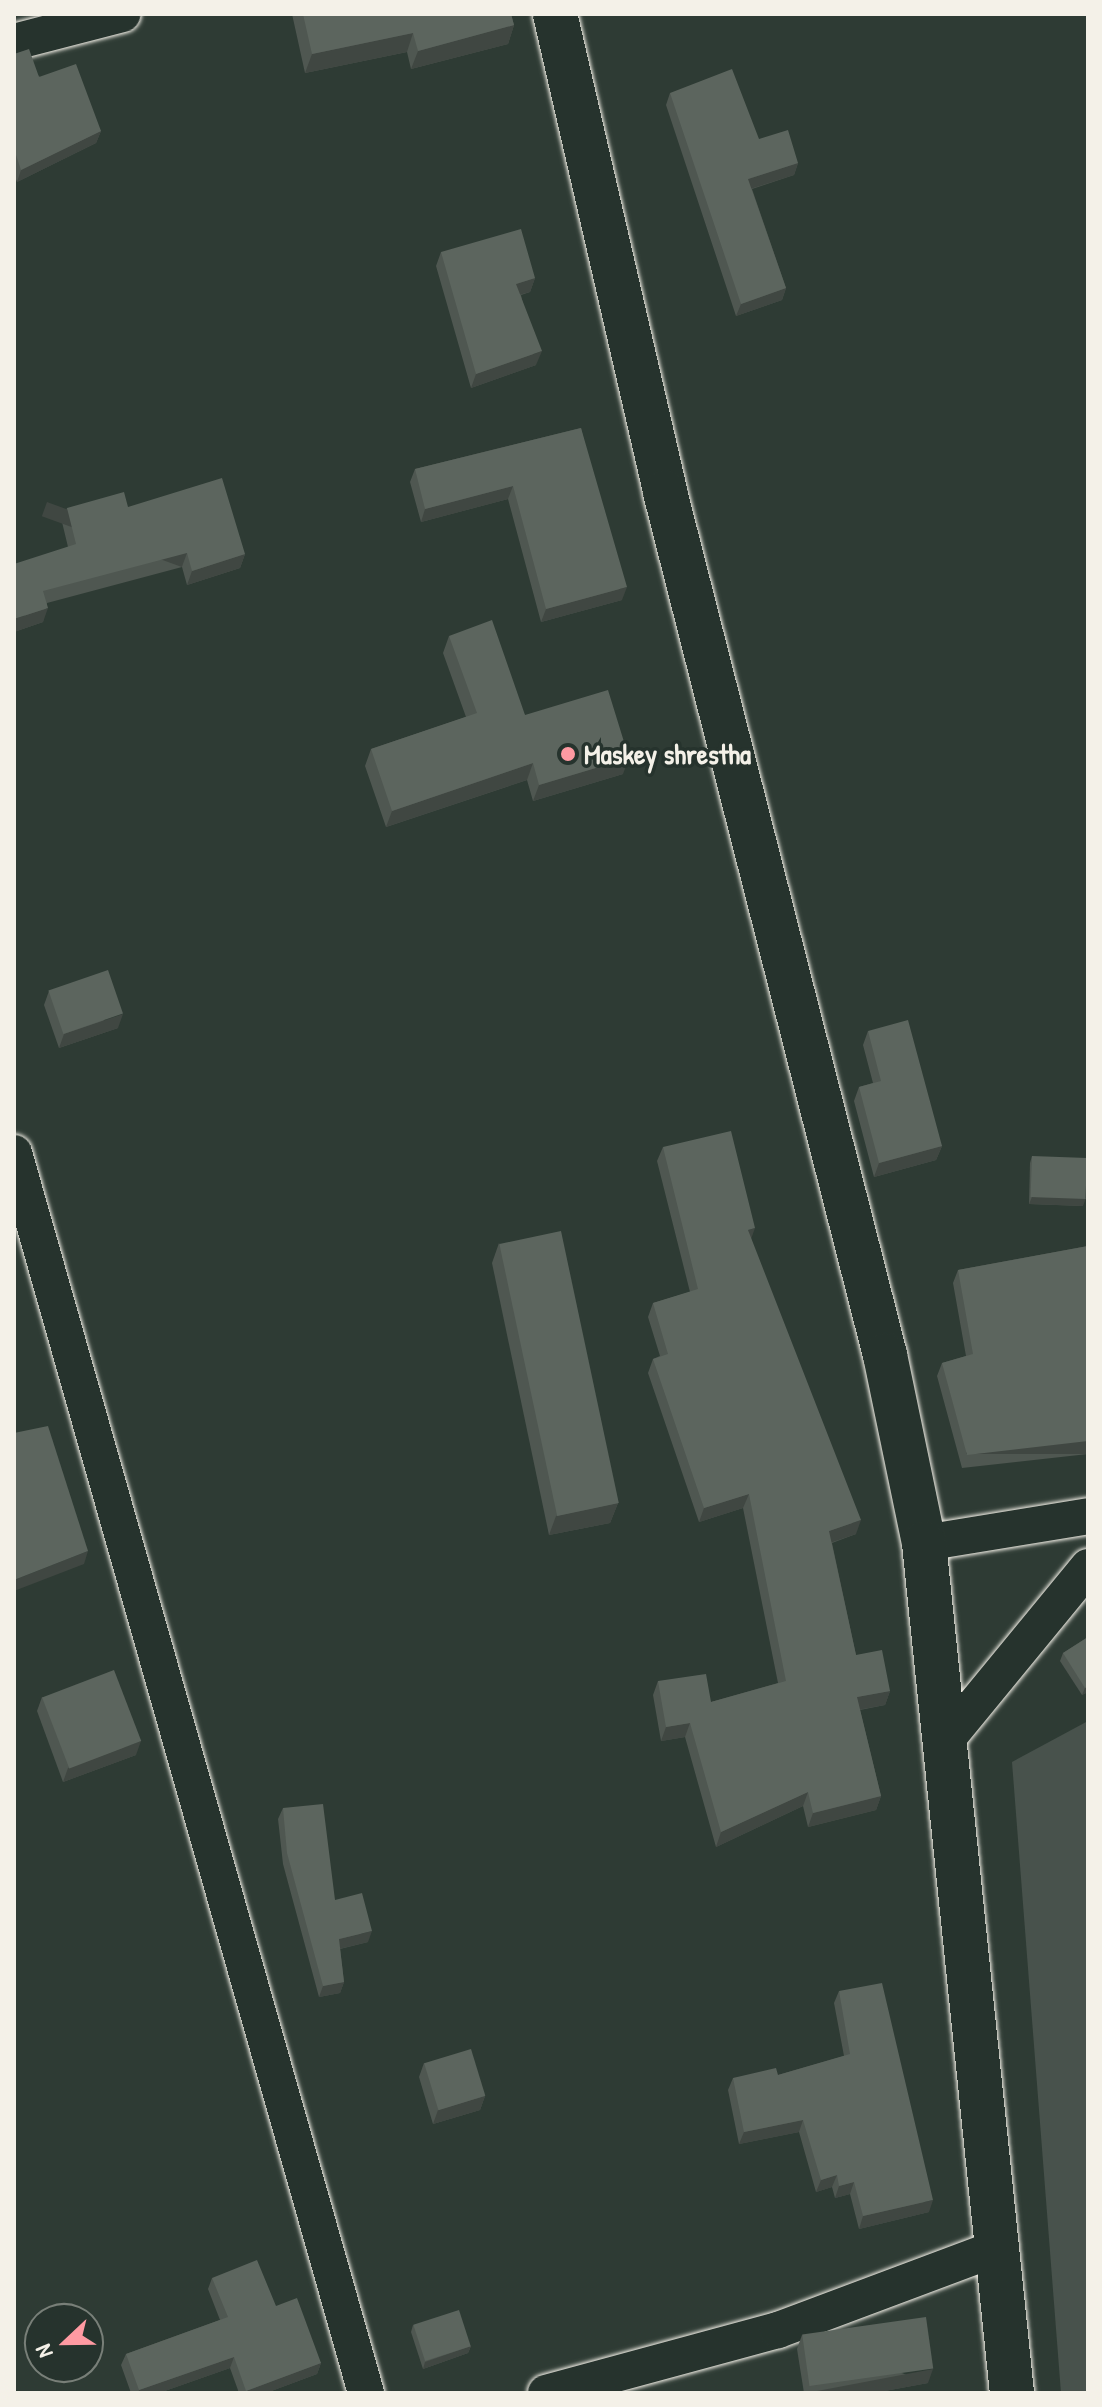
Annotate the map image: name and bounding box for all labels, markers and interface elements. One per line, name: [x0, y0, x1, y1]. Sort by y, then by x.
place label: Maskey shrestha: [584, 737, 751, 771]
marker: Maskey shrestha: [559, 745, 577, 763]
north arrow: [24, 2303, 104, 2383]
text: N: [27, 2340, 60, 2362]

